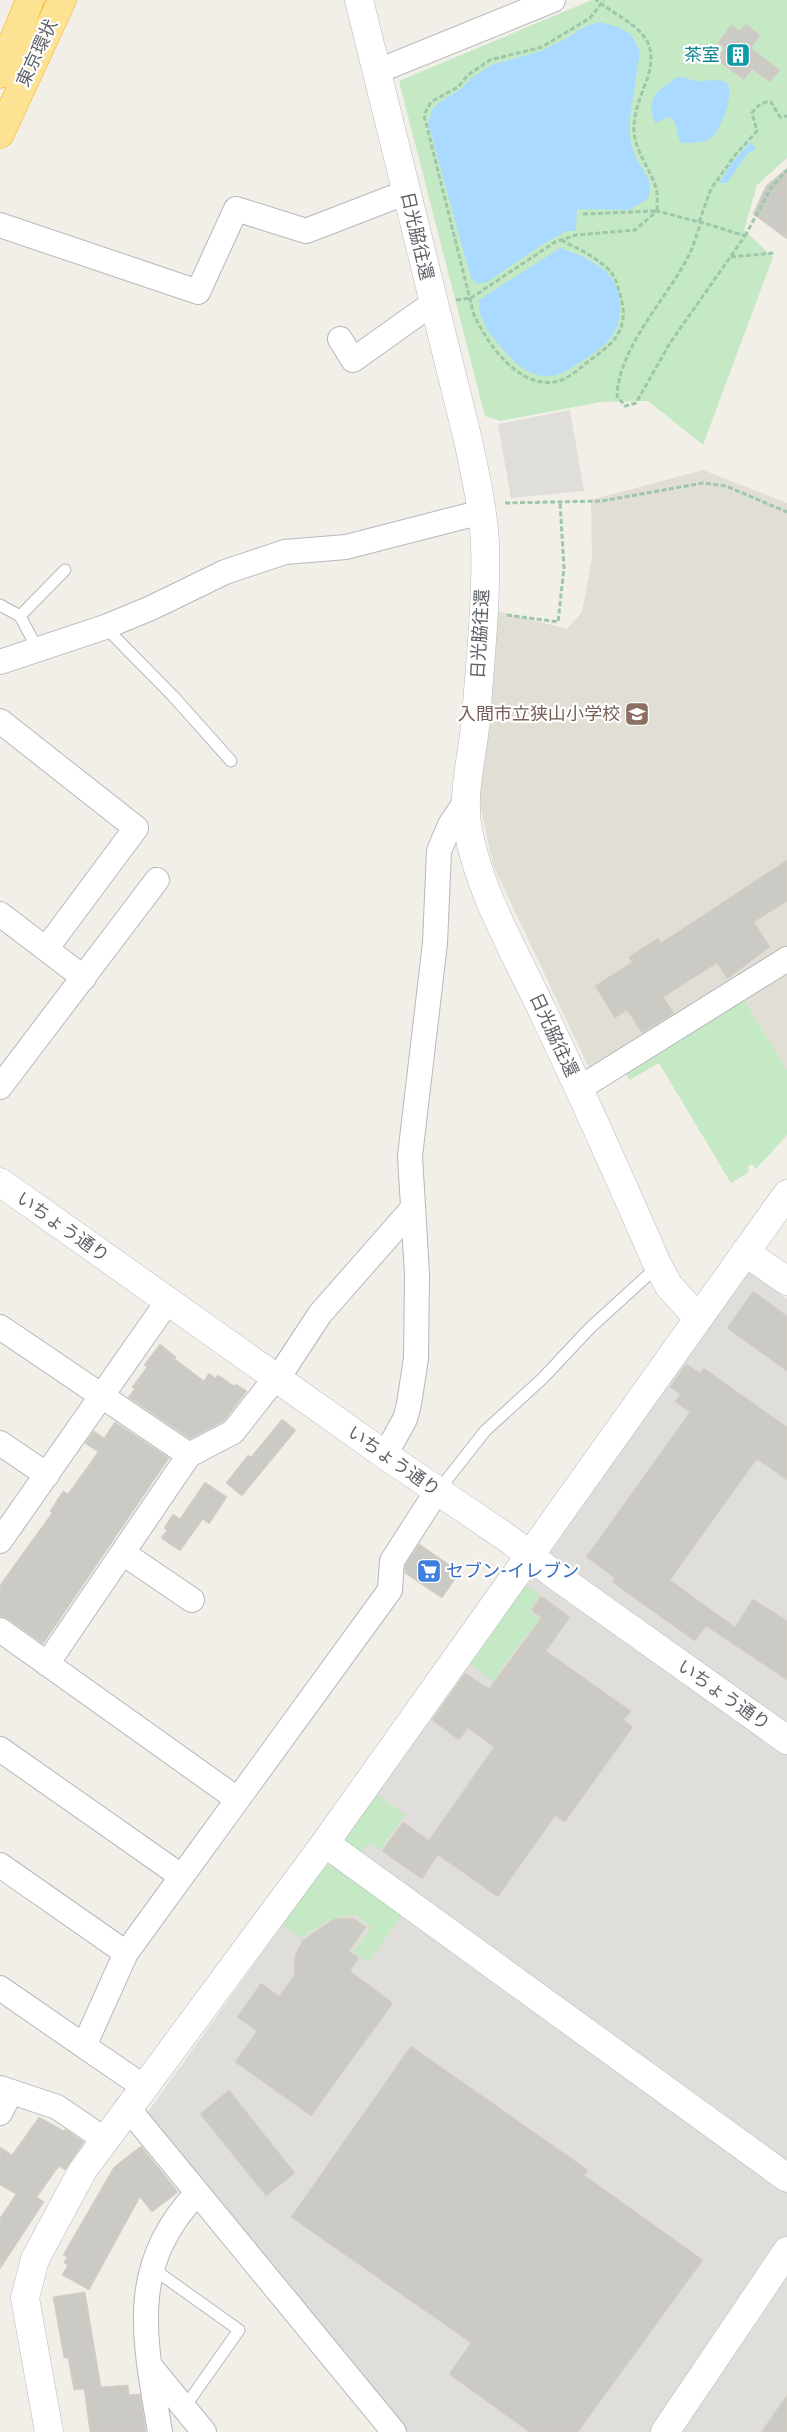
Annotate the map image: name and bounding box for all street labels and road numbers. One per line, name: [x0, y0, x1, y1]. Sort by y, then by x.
street label: 東京環状: [13, 16, 64, 91]
street label: 日光脇往還: [394, 190, 437, 283]
street label: 日光脇往還: [468, 589, 495, 680]
street label: 日光脇往還: [523, 990, 582, 1081]
street label: いちょう通り: [11, 1188, 113, 1269]
street label: いちょう通り: [342, 1422, 444, 1503]
street label: いちょう通り: [672, 1656, 774, 1737]

